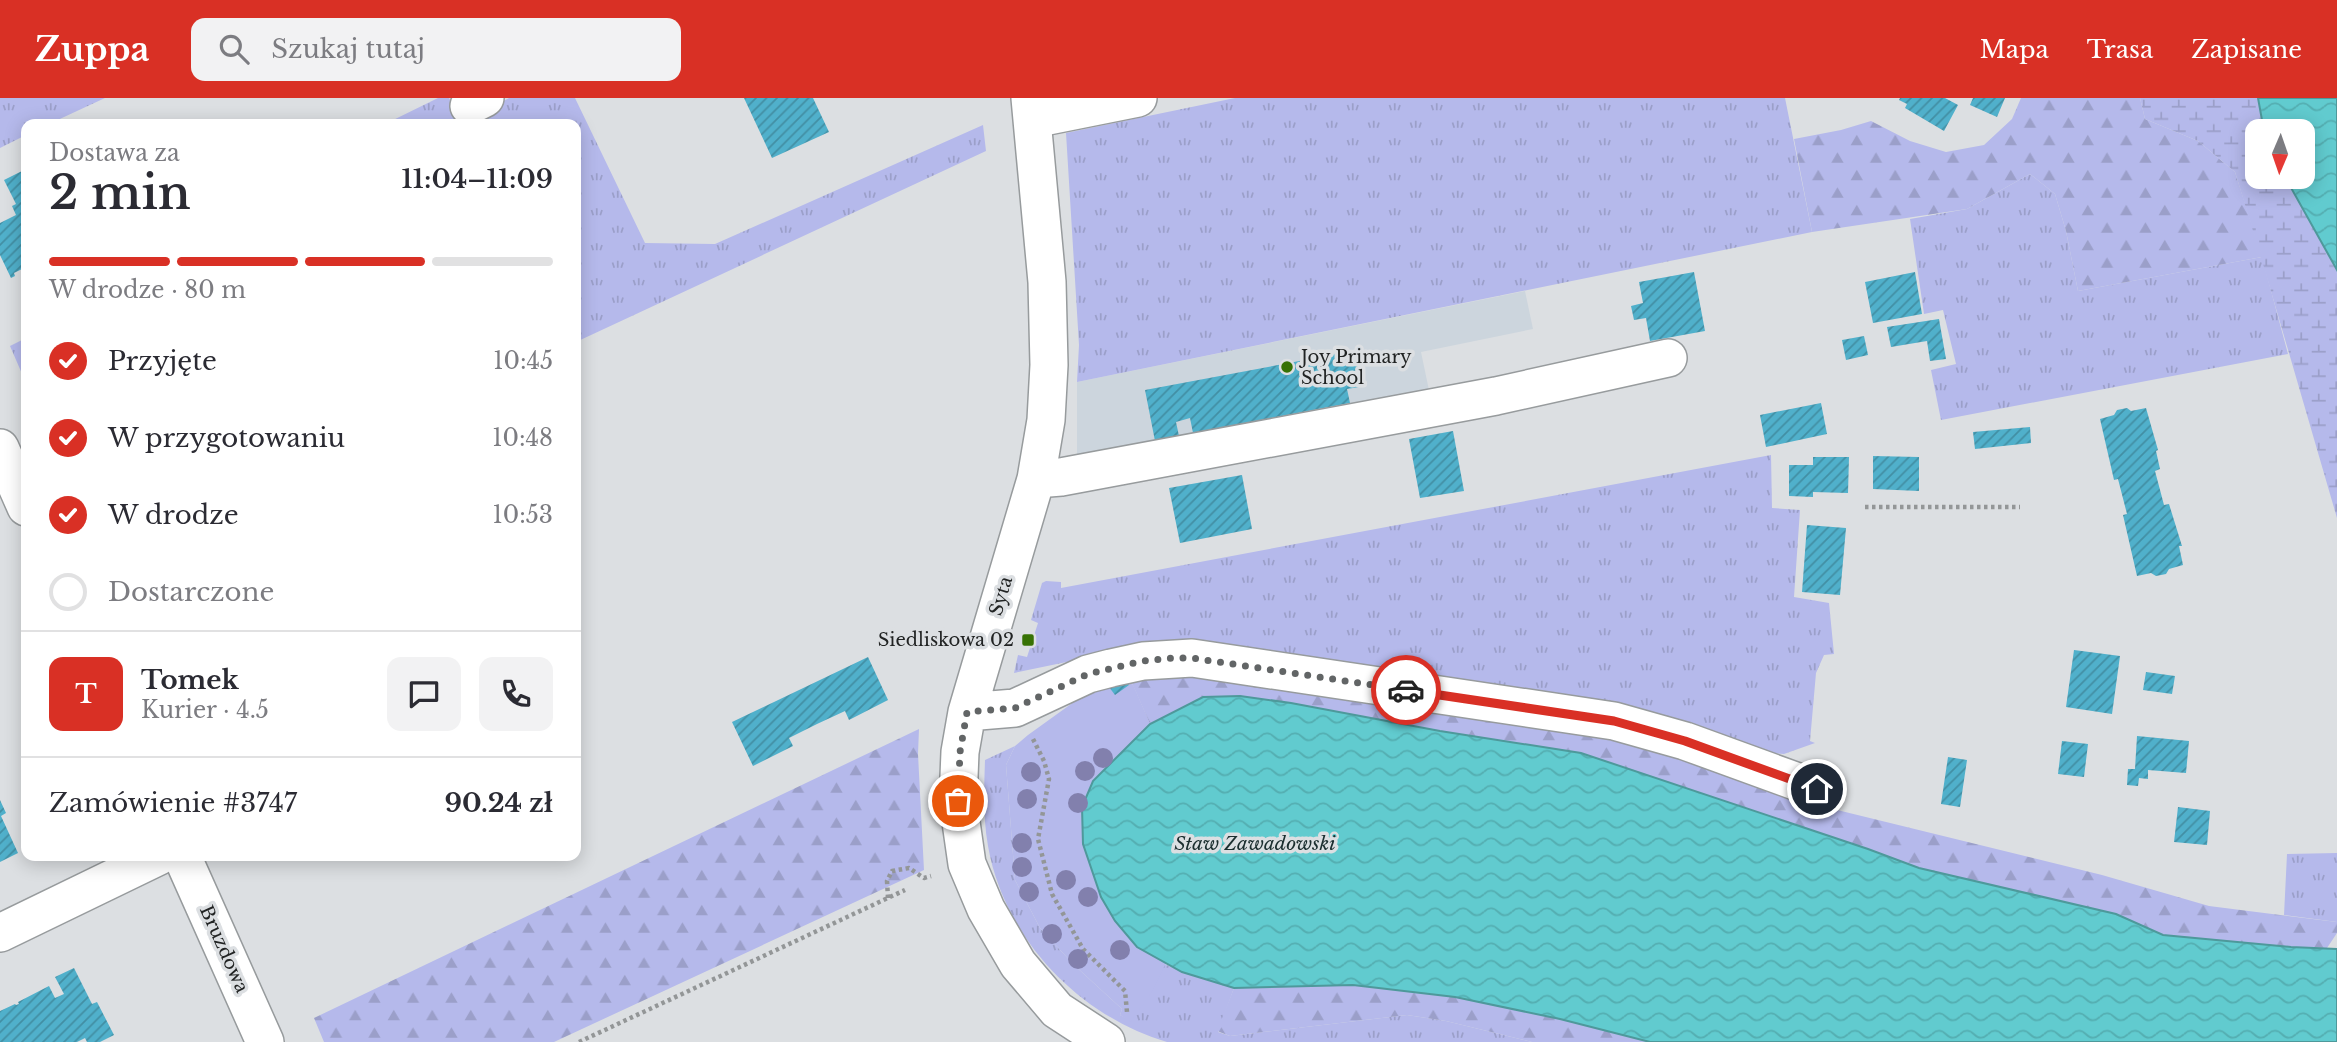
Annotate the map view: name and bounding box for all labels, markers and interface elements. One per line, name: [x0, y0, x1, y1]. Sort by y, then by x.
search box: [191, 18, 681, 81]
text: Zuppa: [35, 29, 149, 70]
icon: search: [215, 30, 253, 68]
text: Szukaj tutaj: [271, 33, 425, 65]
text: Mapa: [1980, 35, 2049, 64]
text: Trasa: [2087, 35, 2153, 64]
text: Zapisane: [2191, 35, 2302, 64]
north arrow: [2245, 119, 2315, 189]
map controls: [2245, 119, 2315, 189]
text: Dostawa za: [49, 139, 180, 167]
text: 11:04–11:09: [401, 163, 553, 195]
text: 2 min: [49, 164, 191, 221]
text: W drodze · 80 m: [49, 276, 246, 304]
icon: check: [49, 342, 87, 380]
text: Przyjęte: [108, 345, 217, 377]
place label: Joy Primary School: [1299, 346, 1412, 389]
text: 10:45: [493, 347, 553, 375]
marker: Joy Primary School: [1279, 359, 1295, 375]
icon: check: [49, 419, 87, 457]
text: W przygotowaniu: [108, 422, 345, 454]
text: 10:48: [492, 424, 553, 452]
icon: check: [49, 496, 87, 534]
text: W drodze: [108, 499, 239, 531]
text: 10:53: [493, 501, 553, 529]
street label: Syta: [985, 574, 1017, 618]
text: Dostarczone: [108, 576, 274, 608]
place label: Siedliskowa 02: [878, 629, 1014, 651]
marker: Siedliskowa 02: [1020, 632, 1036, 648]
courier: [1371, 655, 1441, 725]
button: chat: [387, 657, 461, 731]
button: phone: [479, 657, 553, 731]
text: Tomek: [141, 664, 239, 696]
icon: car: [1387, 671, 1425, 709]
text: T: [75, 678, 97, 710]
text: Kurier · 4.5: [141, 696, 269, 724]
pin: [1787, 759, 1847, 819]
icon: home: [1798, 770, 1836, 808]
pin: [928, 771, 988, 831]
icon: bag: [939, 782, 977, 820]
text: Zamówienie #3747: [49, 787, 297, 819]
text: 90.24 zł: [444, 787, 553, 819]
water label: Staw Zawadowski: [1174, 832, 1336, 855]
street label: Bruzdowa: [195, 902, 253, 996]

